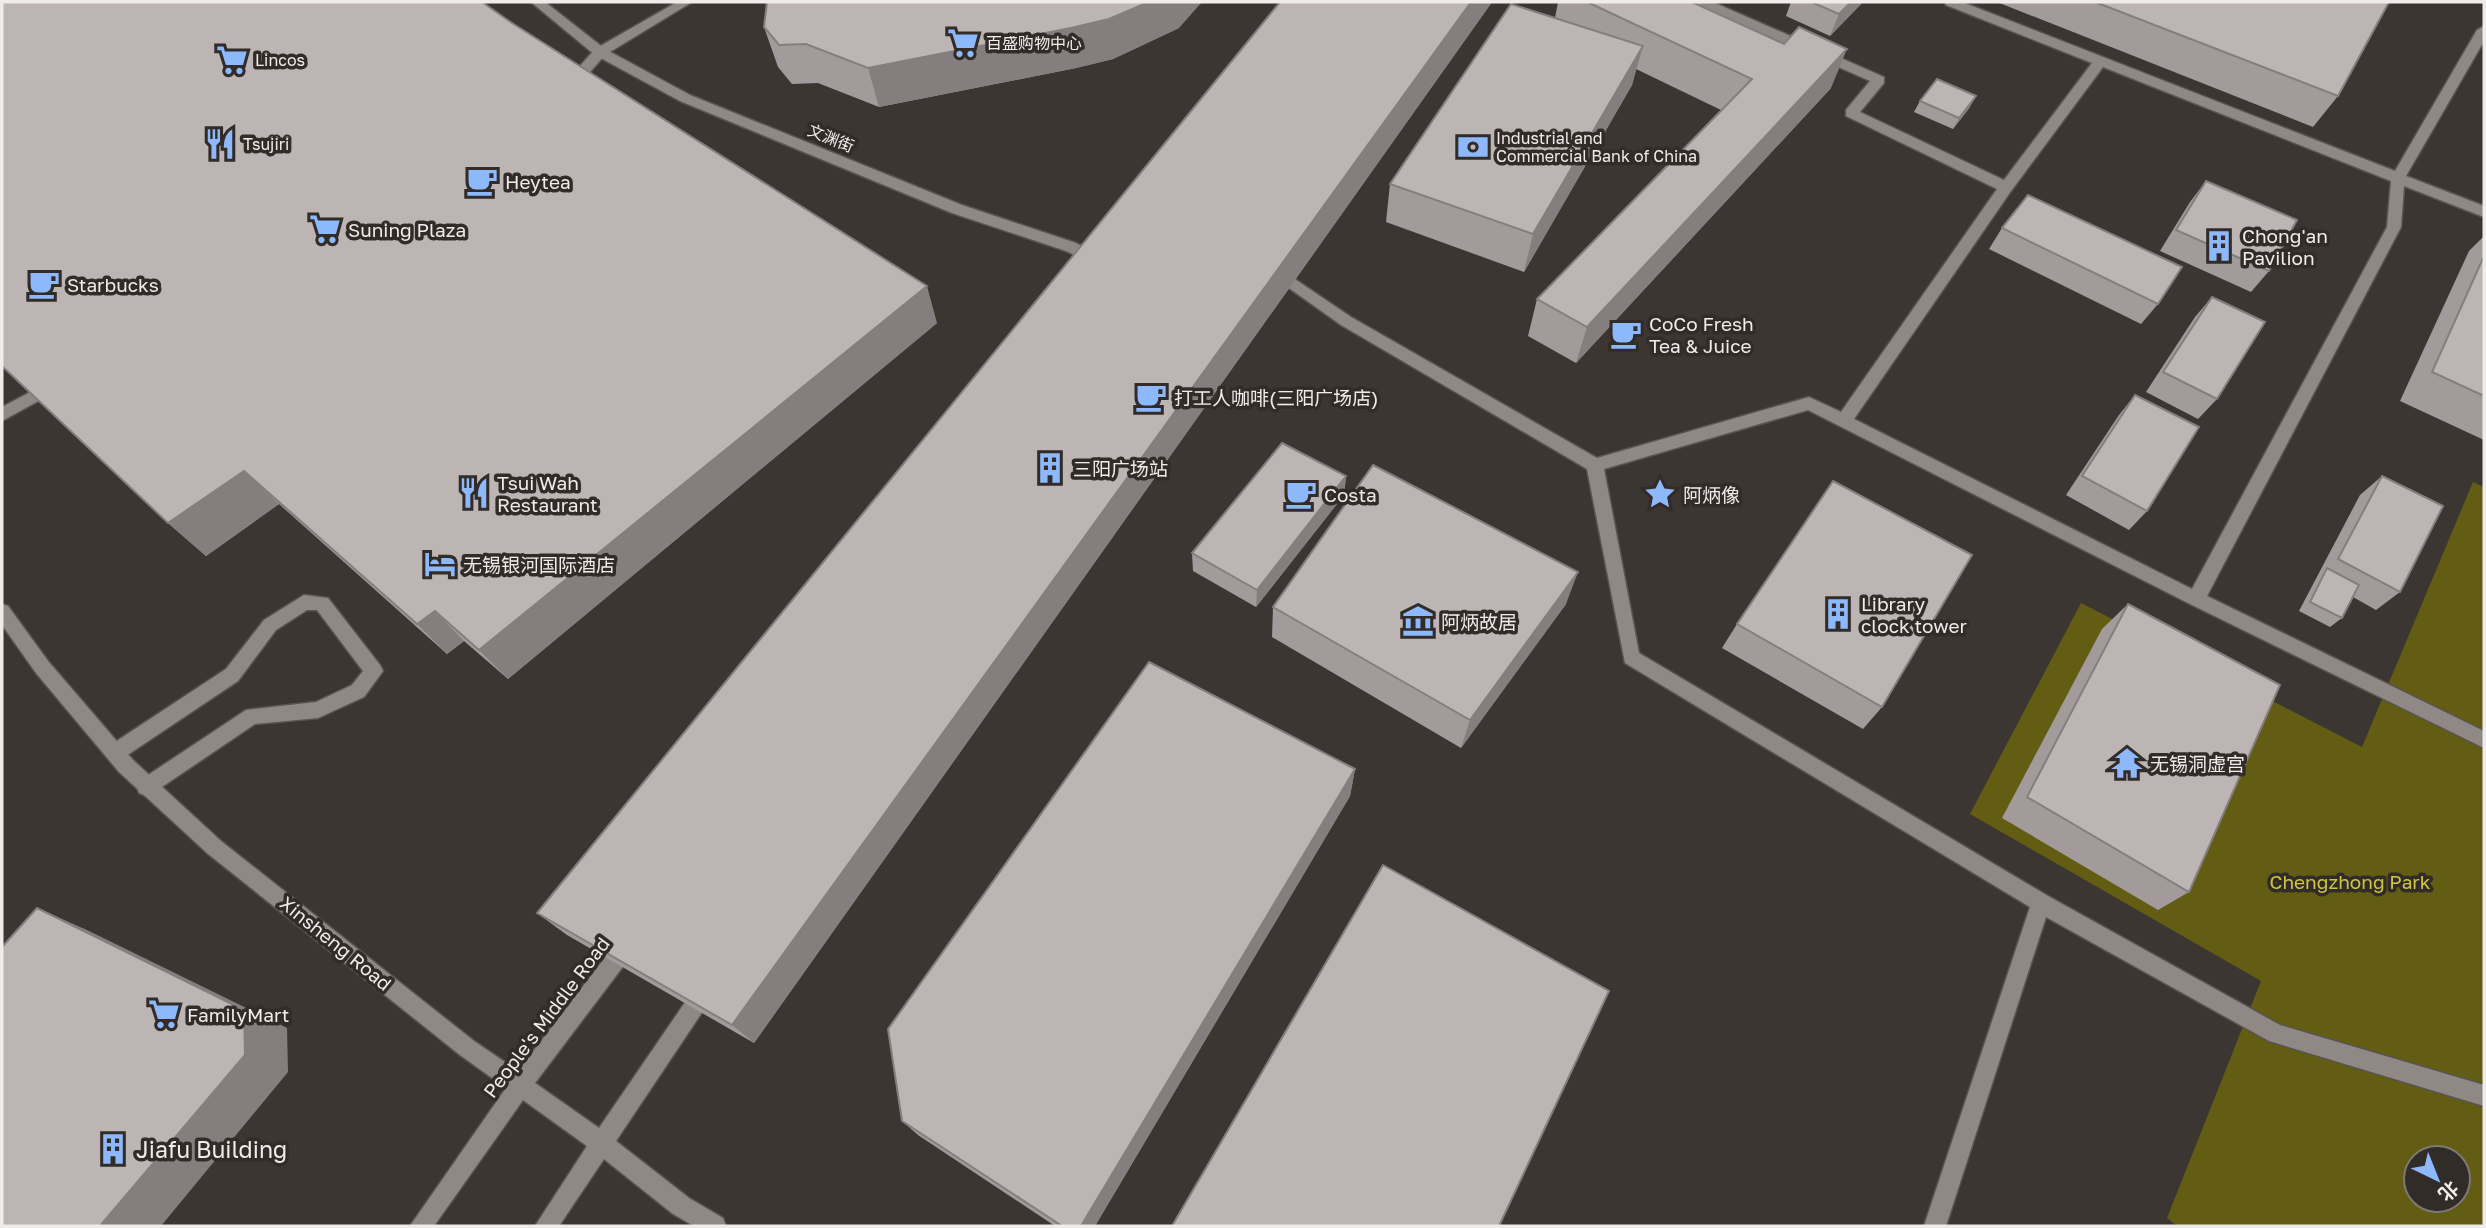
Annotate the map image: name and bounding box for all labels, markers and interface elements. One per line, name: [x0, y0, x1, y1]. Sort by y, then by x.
supermarket icon: 百盛购物中心: [946, 26, 980, 60]
place label: 百盛购物中心: [986, 33, 1082, 53]
supermarket icon: Lincos: [215, 43, 249, 77]
place label: Lincos: [255, 50, 305, 70]
street label: 文渊街: [805, 120, 857, 156]
restaurant icon: Tsujiri: [203, 127, 237, 161]
place label: Industrial and Commercial Bank of China: [1496, 128, 1697, 166]
bank icon: Industrial and Commercial Bank of China: [1456, 130, 1490, 164]
place label: Tsujiri: [243, 134, 289, 154]
cafe icon: Heytea: [465, 164, 499, 198]
place label: Heytea: [505, 170, 571, 193]
supermarket icon: Suning Plaza: [308, 212, 342, 246]
place label: Suning Plaza: [348, 218, 466, 241]
place label: Chong'an Pavilion: [2242, 224, 2328, 269]
building icon: Chong'an Pavilion: [2202, 229, 2236, 263]
cafe icon: Starbucks: [27, 267, 61, 301]
place label: Starbucks: [67, 273, 159, 296]
place label: CoCo Fresh Tea & Juice: [1649, 312, 1754, 357]
cafe icon: CoCo Fresh Tea & Juice: [1609, 317, 1643, 351]
cafe icon: 打工人咖啡(三阳广场店): [1134, 380, 1168, 414]
place label: 打工人咖啡(三阳广场店): [1174, 386, 1378, 409]
building icon: 三阳广场站: [1033, 451, 1067, 485]
place label: 三阳广场站: [1073, 457, 1168, 480]
place label: Tsui Wah Restaurant: [497, 471, 598, 516]
restaurant icon: Tsui Wah Restaurant: [457, 476, 491, 510]
cafe icon: Costa: [1284, 477, 1318, 511]
place icon: 阿炳像: [1643, 477, 1677, 511]
place label: Costa: [1324, 483, 1377, 506]
place label: 阿炳像: [1683, 483, 1740, 506]
hotel icon: 无锡银河国际酒店: [423, 547, 457, 581]
place label: 无锡银河国际酒店: [463, 553, 615, 576]
place label: Library clock tower: [1861, 592, 1968, 637]
building icon: Library clock tower: [1821, 597, 1855, 631]
museum icon: 阿炳故居: [1401, 604, 1435, 638]
place label: 阿炳故居: [1441, 610, 1517, 633]
temple icon: 无锡洞虚宫: [2110, 746, 2144, 780]
place label: 无锡洞虚宫: [2150, 752, 2245, 775]
park label: Chengzhong Park: [2269, 870, 2431, 893]
street label: Xinsheng Road: [276, 891, 396, 995]
street label: People's Middle Road: [478, 932, 614, 1102]
supermarket icon: FamilyMart: [147, 997, 181, 1031]
place label: FamilyMart: [187, 1003, 289, 1026]
building icon: Jiafu Building: [96, 1132, 130, 1166]
place label: Jiafu Building: [136, 1135, 287, 1163]
north arrow: [2402, 1144, 2472, 1214]
text: 北: [2434, 1177, 2464, 1207]

